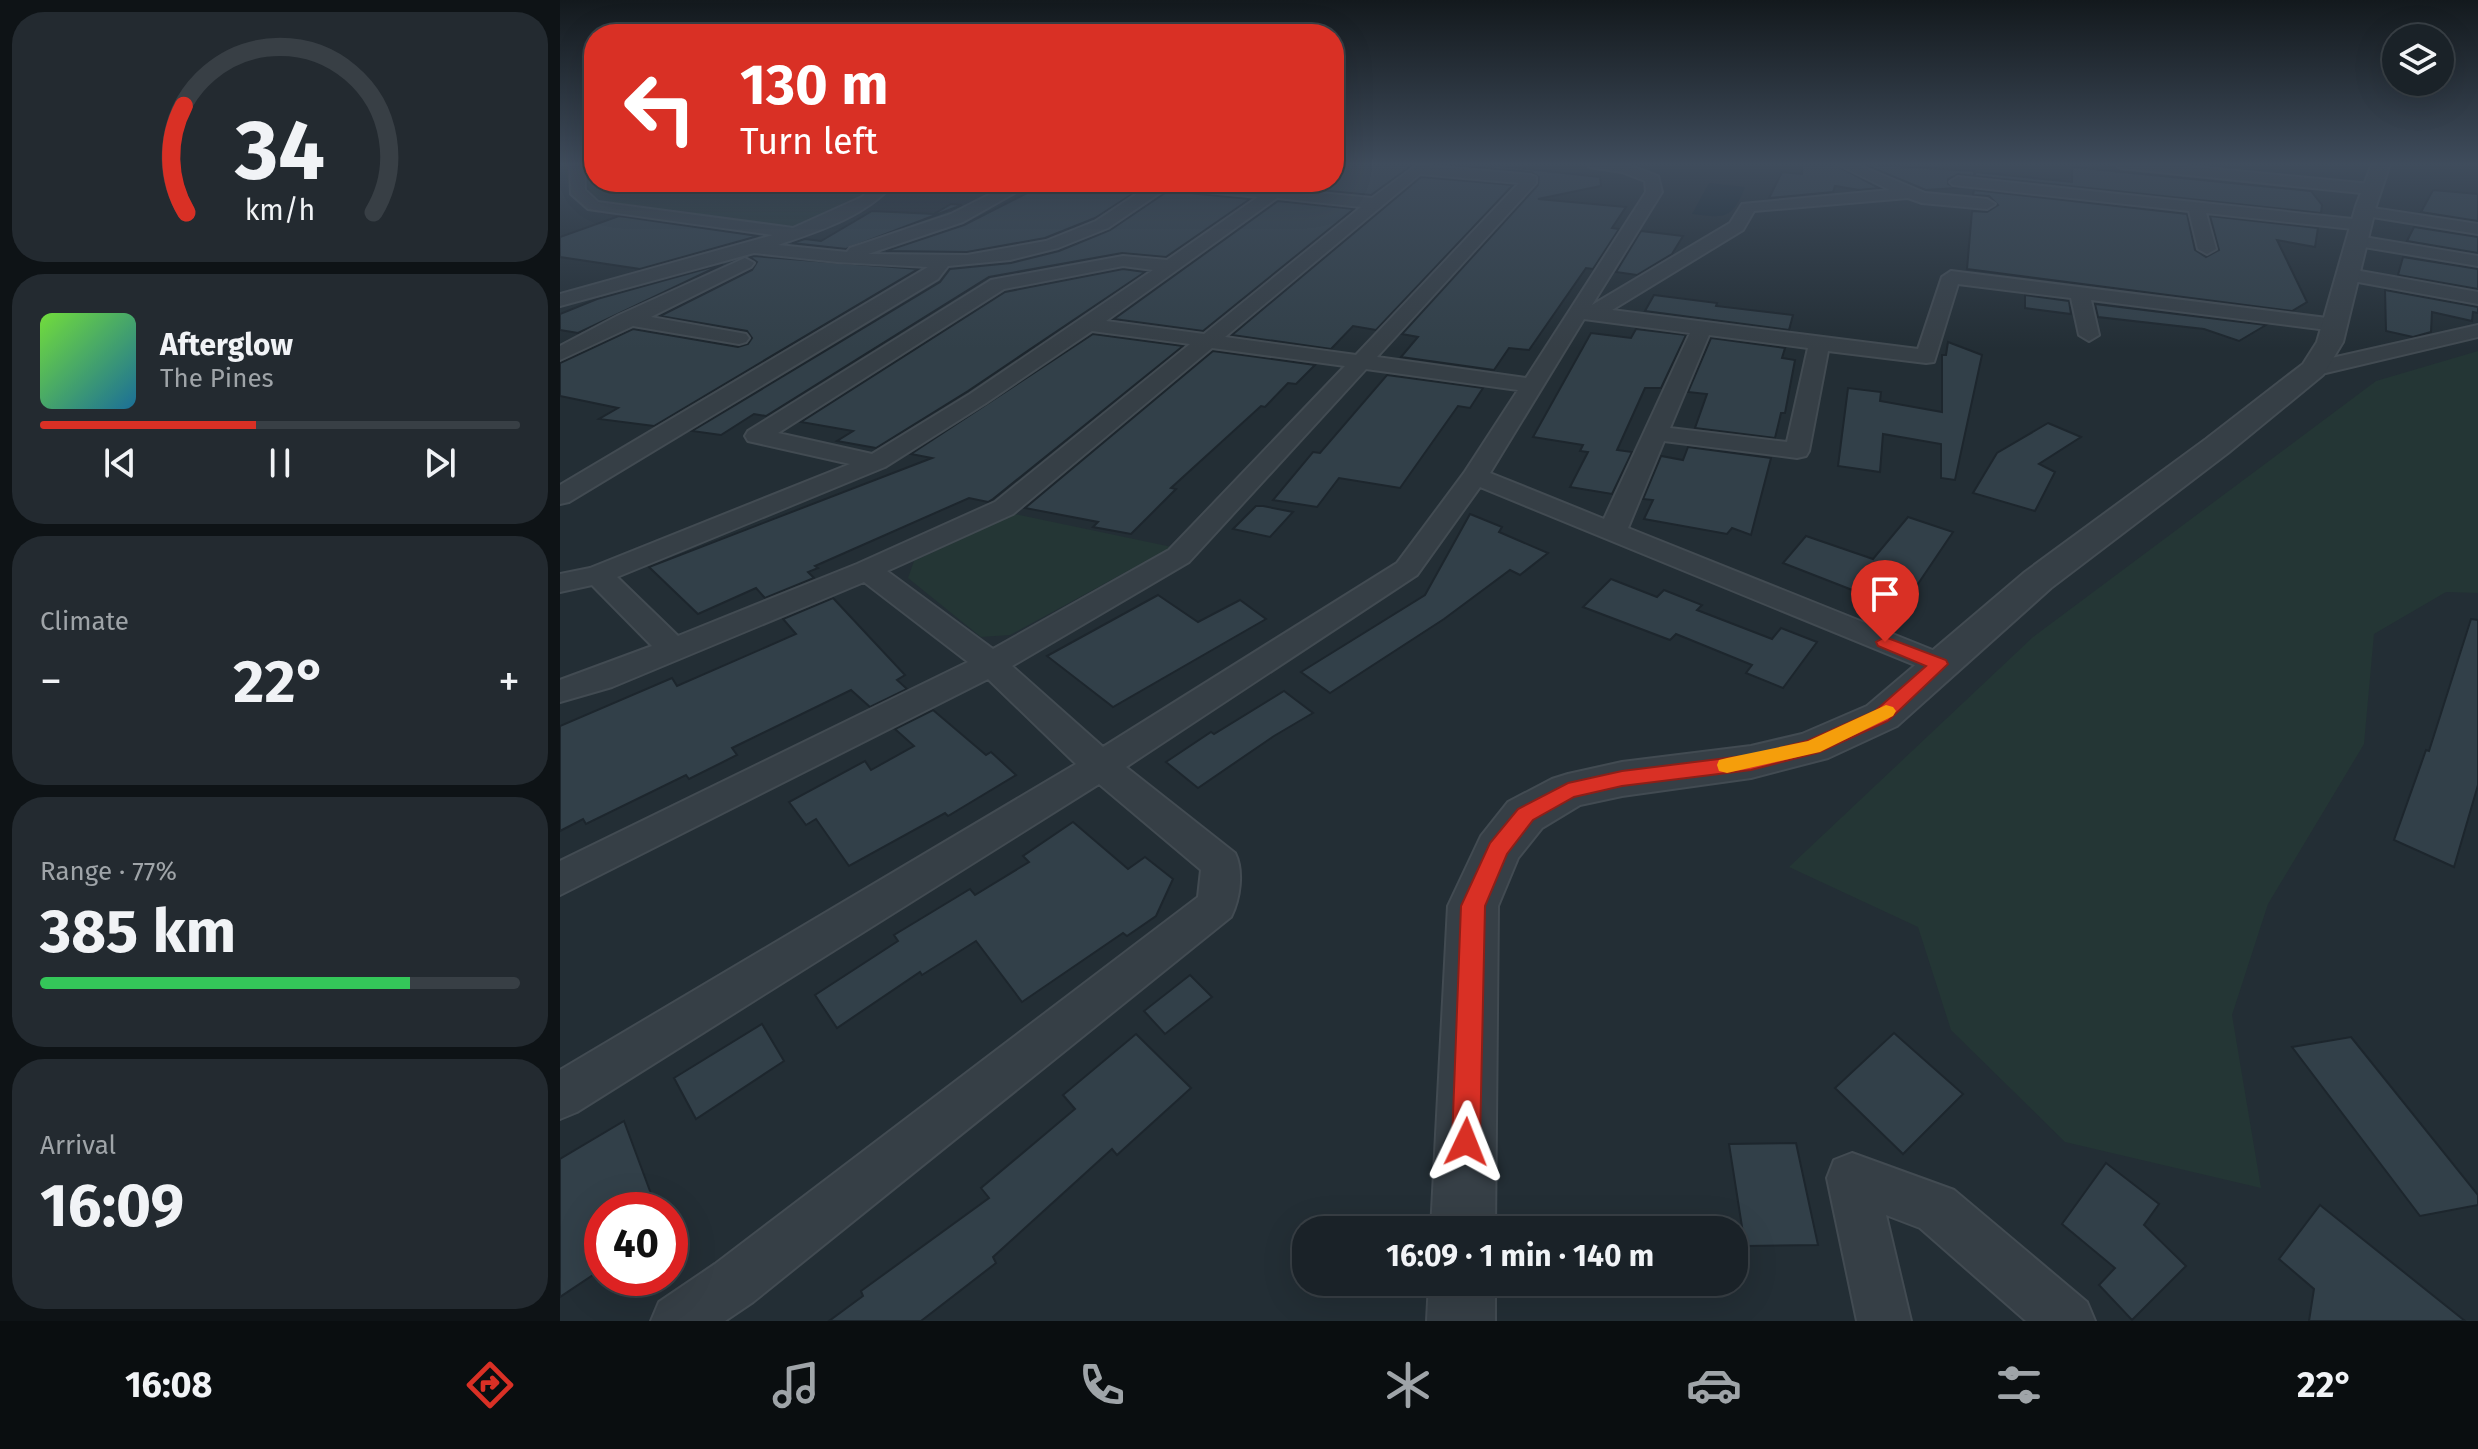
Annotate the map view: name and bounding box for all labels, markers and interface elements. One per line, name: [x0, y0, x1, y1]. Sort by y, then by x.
map controls: [2382, 24, 2454, 96]
button: layers: [2382, 24, 2454, 96]
text: 130 m: [740, 52, 888, 119]
icon: left: [608, 56, 712, 160]
text: 34: [234, 100, 325, 200]
text: Turn left: [740, 120, 878, 164]
text: km/h: [245, 193, 315, 228]
text: Afterglow: [160, 327, 293, 363]
text: The Pines: [160, 363, 274, 394]
icon: previous: [98, 441, 142, 485]
icon: pause: [258, 441, 302, 485]
icon: next: [418, 441, 462, 485]
pin: [1851, 560, 1919, 642]
icon: arrive: [1863, 572, 1907, 616]
text: Climate: [40, 606, 129, 637]
text: 22°: [233, 646, 327, 718]
text: −: [40, 655, 62, 708]
text: +: [498, 655, 520, 708]
text: Range · 77%: [40, 856, 177, 887]
text: 385 km: [40, 896, 236, 968]
position arrow: [1424, 1100, 1508, 1184]
text: Arrival: [40, 1130, 116, 1161]
text: 16:09: [40, 1170, 184, 1242]
speed limit sign: 40: [584, 1192, 688, 1296]
text: 16:09 · 1 min · 140 m: [1386, 1238, 1654, 1274]
icon: directions: [462, 1357, 518, 1413]
icon: music: [768, 1357, 824, 1413]
icon: phone: [1074, 1357, 1130, 1413]
icon: climate: [1380, 1357, 1436, 1413]
icon: car: [1686, 1357, 1742, 1413]
icon: filters: [1991, 1357, 2047, 1413]
text: 16:08: [125, 1363, 213, 1407]
text: 22°: [2297, 1363, 2353, 1407]

